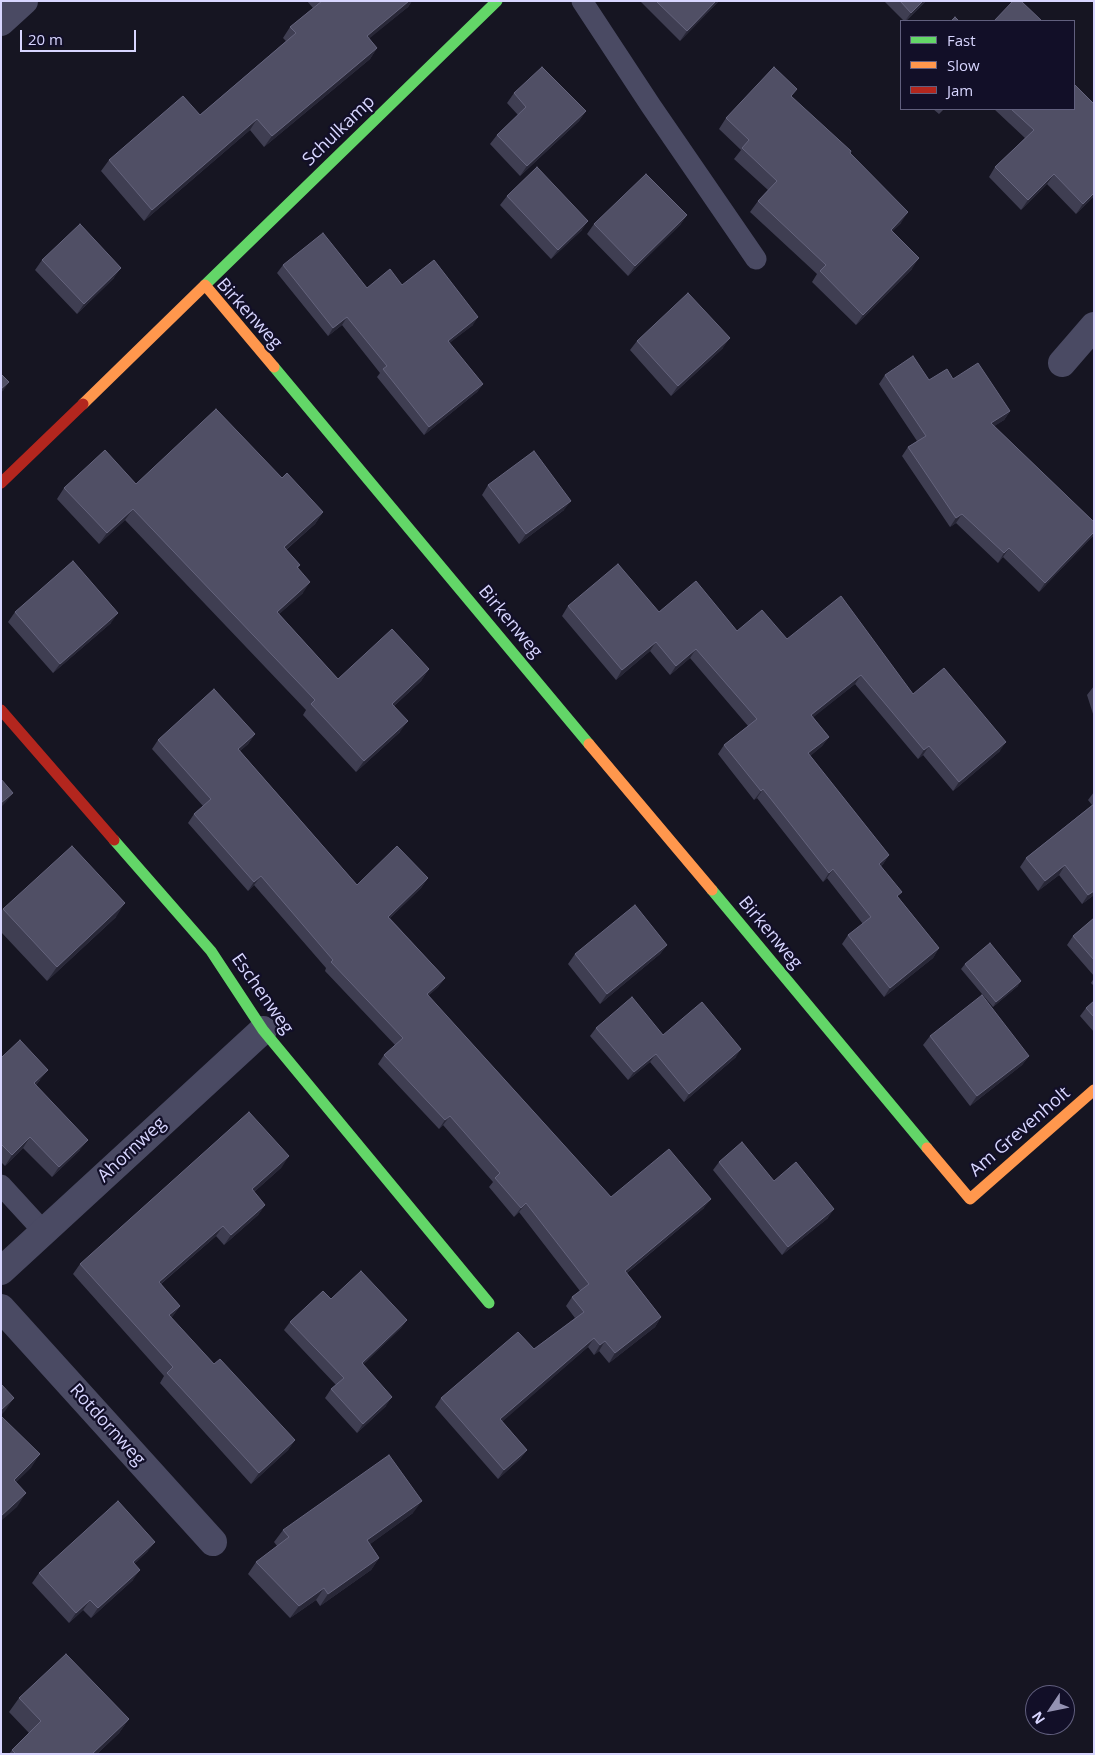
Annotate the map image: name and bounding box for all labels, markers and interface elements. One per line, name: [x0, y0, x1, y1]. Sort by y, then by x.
scale bar: [22, 20, 139, 52]
legend: [900, 20, 1075, 110]
text: 20 m: [28, 29, 63, 49]
text: Fast: [947, 30, 976, 50]
text: Slow: [947, 55, 980, 75]
text: Jam: [947, 80, 973, 100]
street label: Schulkamp: [298, 91, 380, 171]
street label: Birkenweg: [212, 274, 286, 354]
street label: Birkenweg: [473, 581, 547, 663]
street label: Birkenweg: [733, 892, 807, 974]
street label: Eschenweg: [226, 950, 298, 1038]
street label: Am Grevenholt: [965, 1082, 1075, 1182]
street label: Ahornweg: [93, 1113, 171, 1187]
street label: Rotdornweg: [65, 1380, 149, 1470]
north arrow: [1025, 1685, 1075, 1735]
text: N: [1027, 1708, 1049, 1728]

